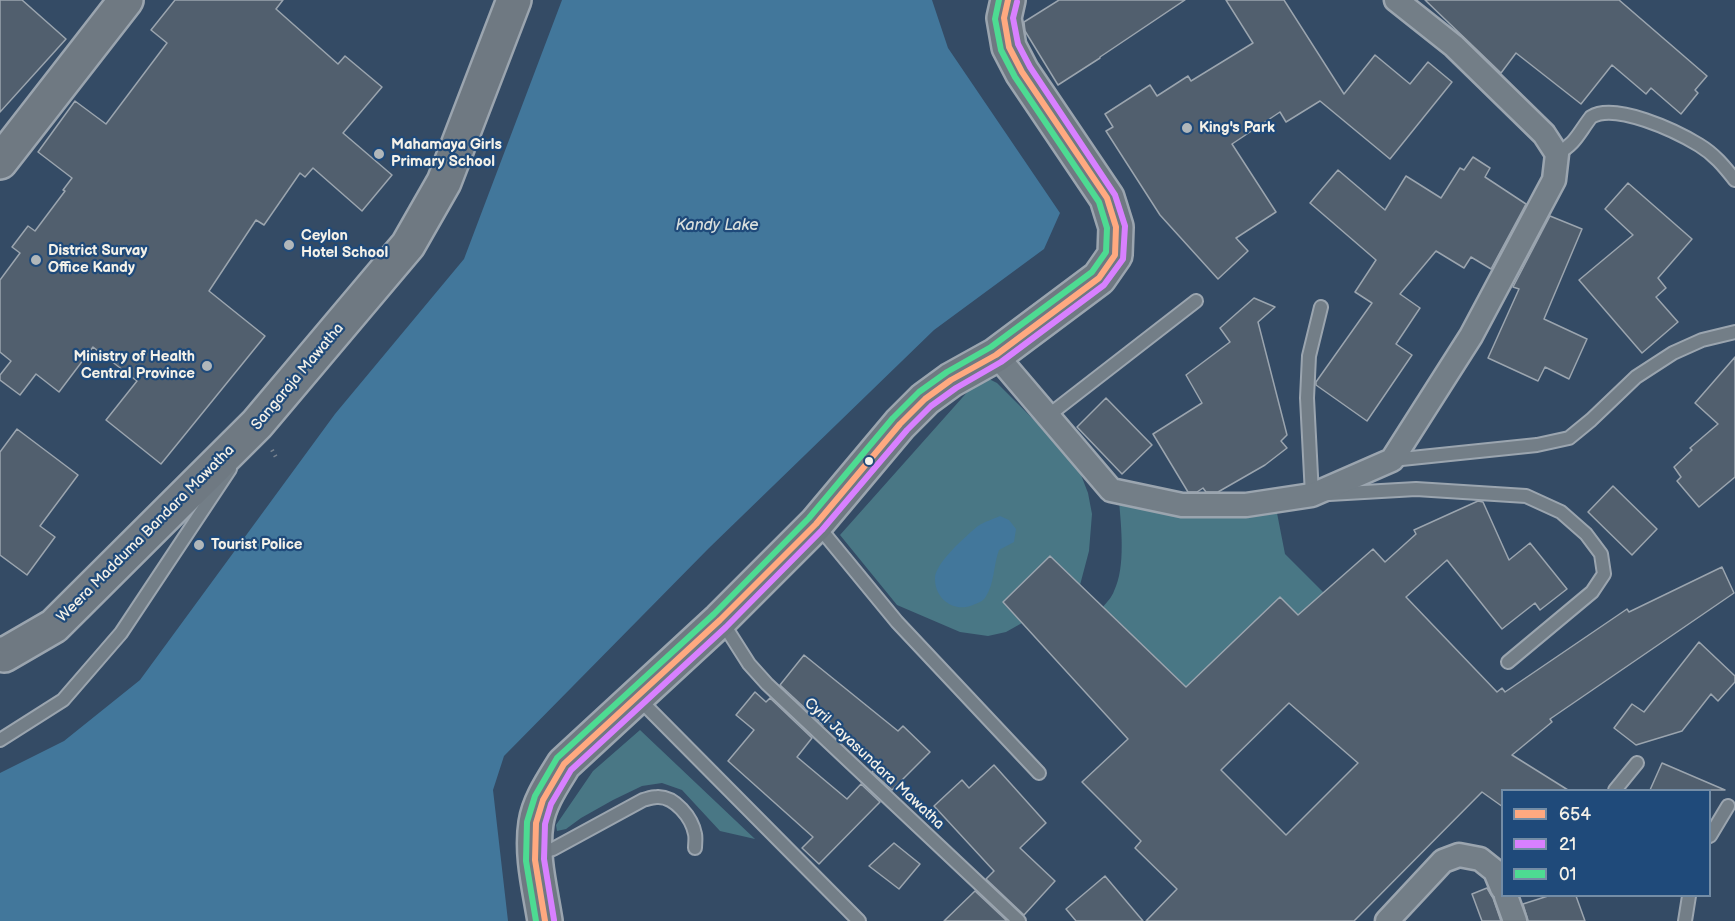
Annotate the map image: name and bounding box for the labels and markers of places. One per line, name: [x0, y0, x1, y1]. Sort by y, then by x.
place label: King's Park: [1199, 119, 1275, 137]
marker: King's Park: [1180, 121, 1194, 135]
place label: Mahamaya Girls Primary School: [391, 136, 502, 171]
marker: Mahamaya Girls Primary School: [372, 147, 386, 161]
place label: Ceylon Hotel School: [301, 227, 388, 262]
marker: Ceylon Hotel School: [282, 238, 296, 252]
place label: District Survay Office Kandy: [48, 242, 147, 277]
marker: District Survay Office Kandy: [29, 253, 43, 267]
place label: Ministry of Health Central Province: [73, 348, 195, 383]
marker: Ministry of Health Central Province: [200, 359, 214, 373]
unlabelled marker: [863, 455, 875, 467]
place label: Tourist Police: [211, 536, 302, 554]
marker: Tourist Police: [192, 538, 206, 552]

